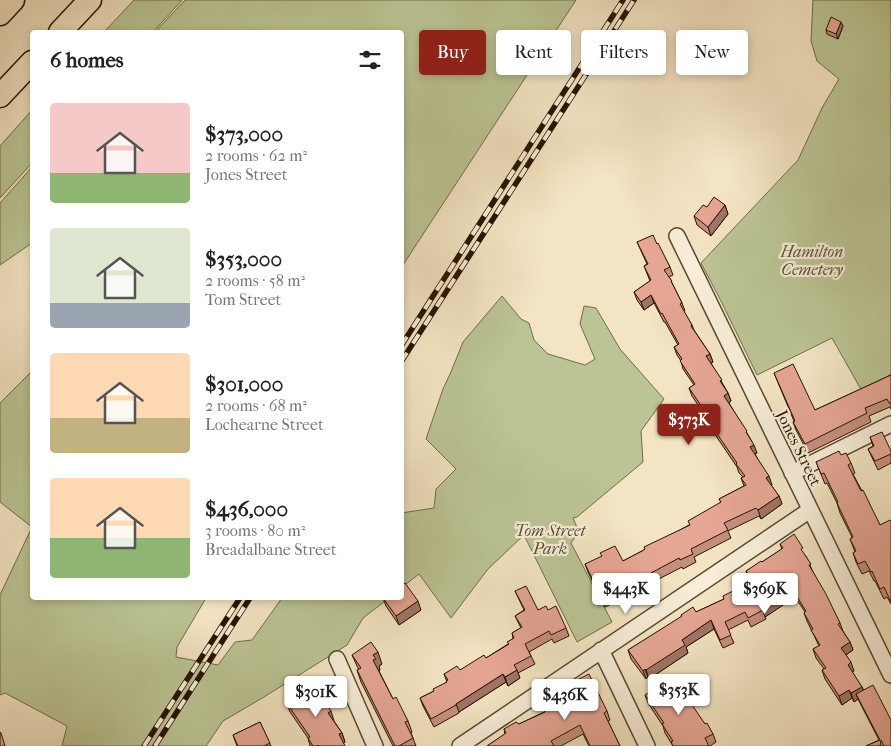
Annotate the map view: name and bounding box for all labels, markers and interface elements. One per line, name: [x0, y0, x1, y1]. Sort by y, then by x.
chip: Buy: [419, 30, 486, 75]
chip: Rent: [496, 30, 571, 75]
chip: Filters: [581, 30, 666, 75]
chip: New: [676, 30, 748, 75]
icon: filters: [356, 46, 384, 74]
text: 6 homes: [50, 48, 124, 72]
text: $373,000: [205, 122, 283, 146]
icon: home: [90, 123, 150, 183]
text: 2 rooms · 62 m²: [205, 146, 307, 165]
text: Jones Street: [205, 165, 287, 184]
park label: Hamilton Cemetery: [780, 242, 843, 279]
text: $353,000: [205, 247, 282, 271]
icon: home: [90, 248, 150, 308]
text: 2 rooms · 58 m²: [205, 271, 305, 290]
text: Tom Street: [205, 290, 281, 309]
text: $301,000: [205, 372, 283, 396]
icon: home: [90, 373, 150, 433]
text: 2 rooms · 68 m²: [205, 396, 307, 415]
pin: $373K: [654, 404, 724, 446]
street label: Jones Street: [772, 405, 826, 489]
text: $373K: [668, 410, 710, 429]
text: Lochearne Street: [205, 415, 324, 434]
text: $436,000: [205, 497, 288, 521]
icon: home: [90, 498, 150, 558]
text: 3 rooms · 80 m²: [205, 521, 305, 540]
park label: Tom Street Park: [515, 521, 586, 558]
text: Breadalbane Street: [205, 540, 336, 559]
pin: $443K: [591, 572, 661, 615]
pin: $369K: [730, 572, 800, 615]
text: $443K: [603, 579, 649, 598]
text: $369K: [743, 579, 787, 598]
pin: $353K: [644, 674, 714, 716]
pin: $301K: [281, 676, 351, 718]
pin: $436K: [530, 678, 600, 721]
text: $353K: [659, 680, 699, 699]
text: $301K: [295, 682, 337, 701]
text: $436K: [542, 685, 588, 704]

